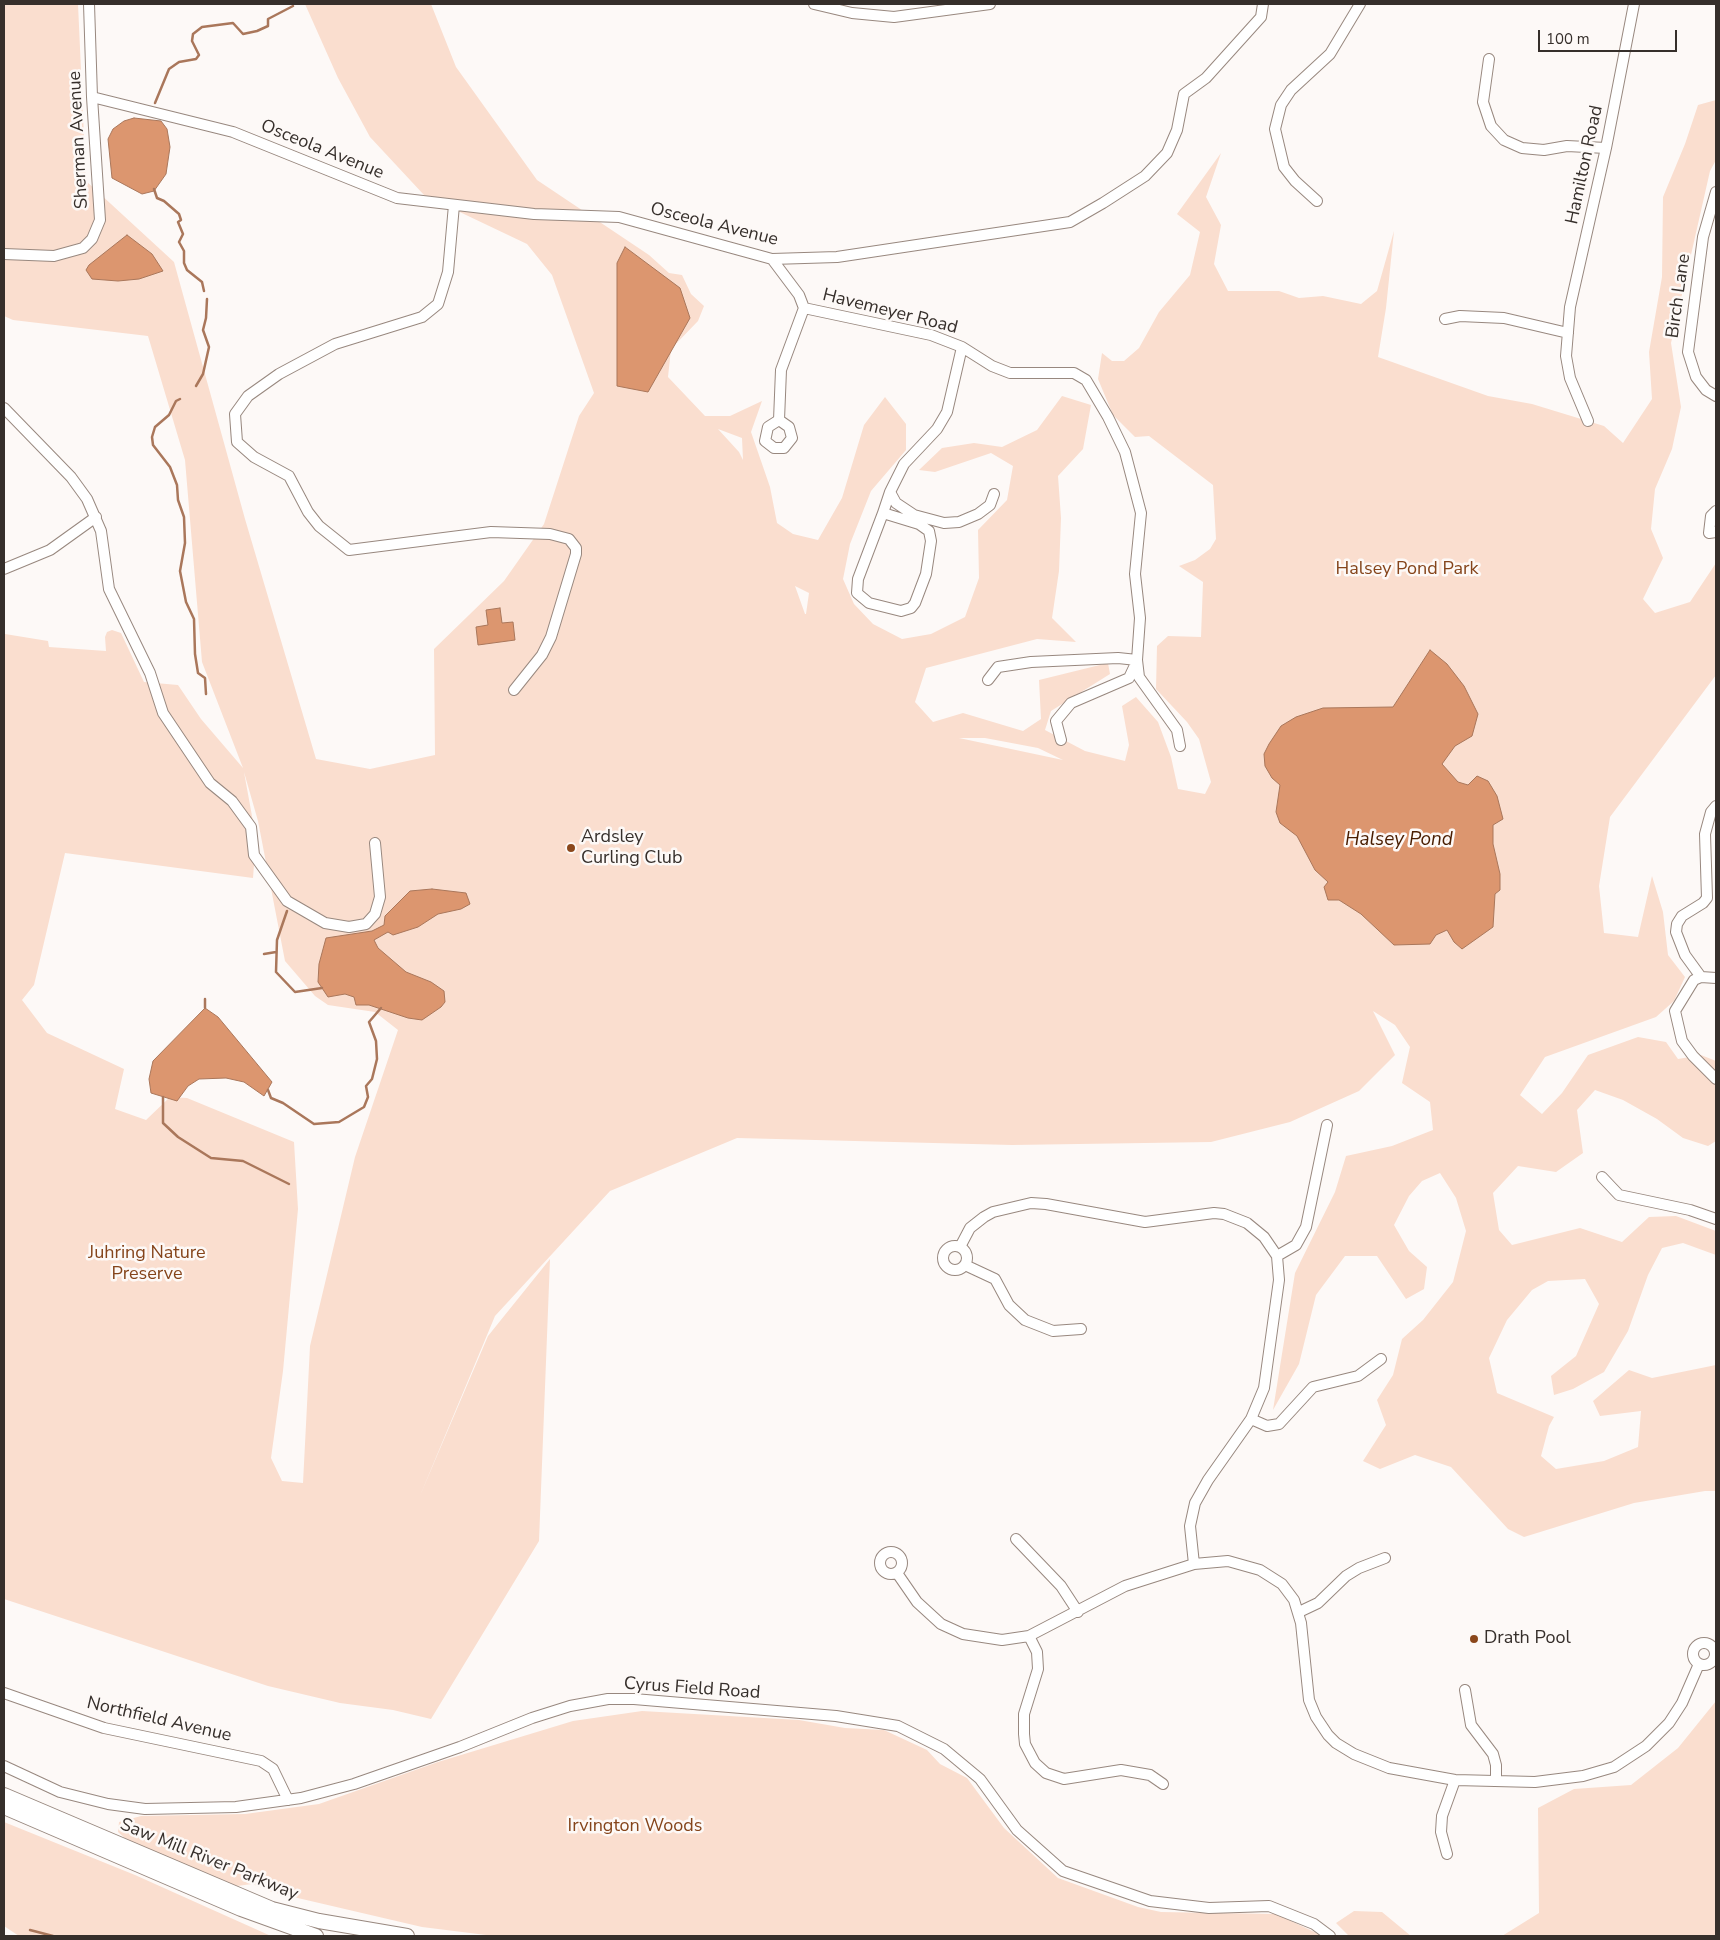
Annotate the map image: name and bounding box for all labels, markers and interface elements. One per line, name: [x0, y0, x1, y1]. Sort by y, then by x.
scale bar: [1540, 20, 1679, 52]
text: 100 m: [1546, 29, 1590, 49]
street label: Sherman Avenue: [65, 70, 93, 210]
street label: Hamilton Road: [1562, 104, 1608, 226]
street label: Osceola Avenue: [257, 115, 387, 185]
street label: Osceola Avenue: [648, 199, 780, 251]
street label: Birch Lane: [1662, 252, 1696, 340]
street label: Havemeyer Road: [820, 285, 960, 339]
park label: Halsey Pond Park: [1336, 559, 1478, 581]
place label: Ardsley Curling Club: [581, 827, 682, 870]
water label: Halsey Pond: [1345, 829, 1453, 851]
marker: Ardsley Curling Club: [565, 842, 577, 854]
park label: Juhring Nature Preserve: [88, 1243, 206, 1286]
place label: Drath Pool: [1484, 1628, 1571, 1650]
marker: Drath Pool: [1468, 1633, 1480, 1645]
street label: Cyrus Field Road: [623, 1673, 761, 1705]
street label: Northfield Avenue: [84, 1693, 234, 1747]
street label: Saw Mill River Parkway: [117, 1814, 301, 1906]
park label: Irvington Woods: [568, 1816, 702, 1838]

